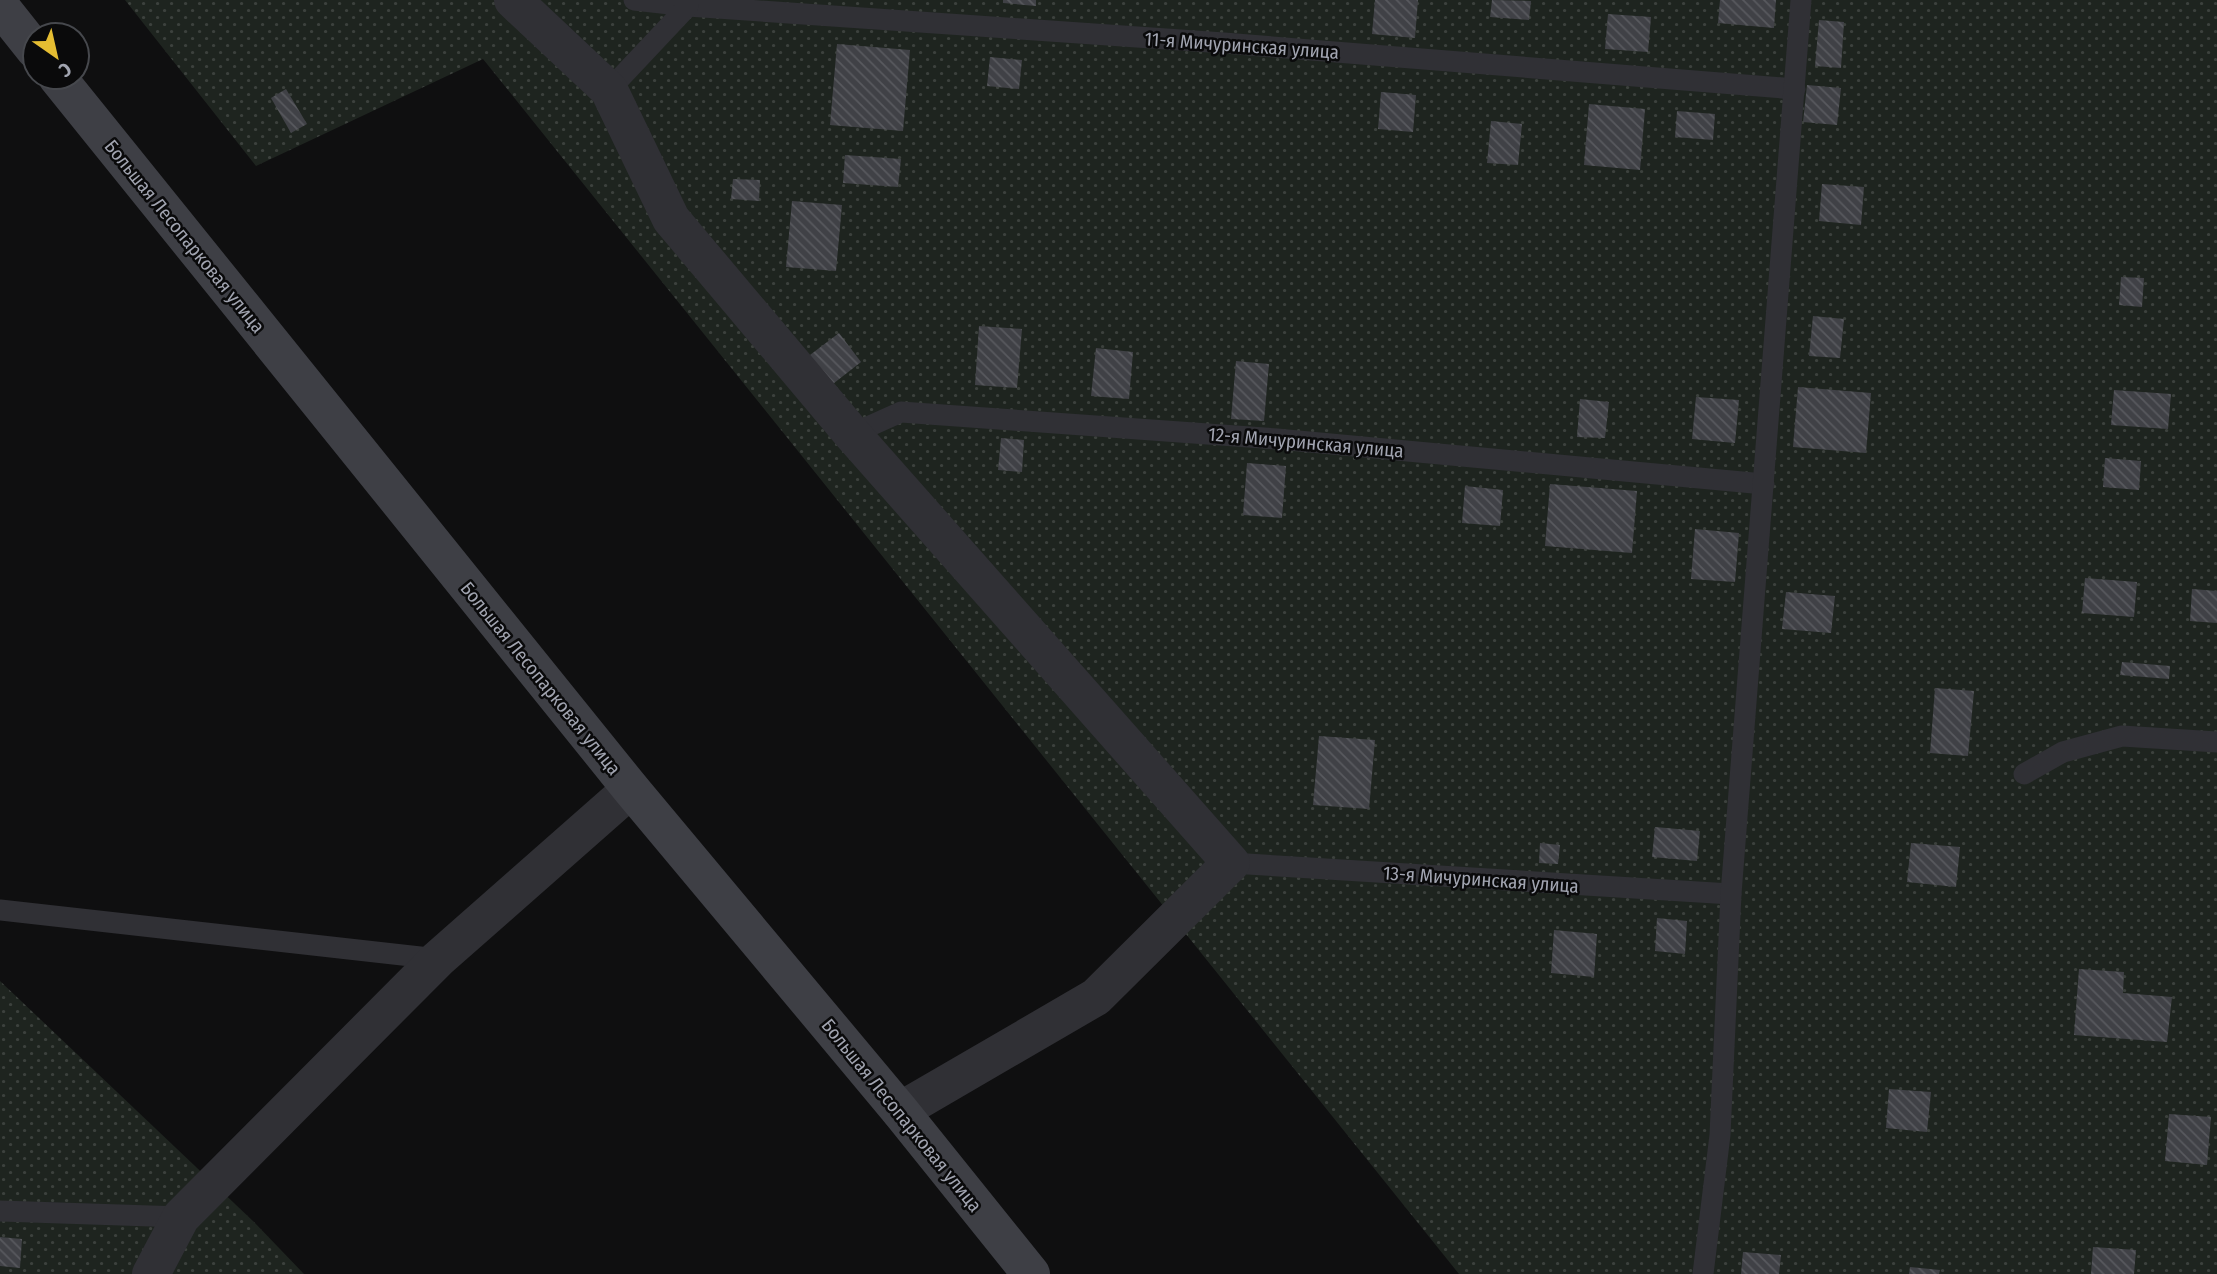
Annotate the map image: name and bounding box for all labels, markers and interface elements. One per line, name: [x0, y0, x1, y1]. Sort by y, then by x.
north arrow: [21, 21, 91, 91]
street label: 11-я Мичуринская улица: [1144, 27, 1340, 64]
text: С: [55, 57, 76, 82]
street label: Большая Лесопарковая улица: [100, 135, 270, 338]
street label: 12-я Мичуринская улица: [1207, 422, 1405, 462]
street label: Большая Лесопарковая улица: [456, 577, 626, 780]
street label: 13-я Мичуринская улица: [1382, 861, 1580, 898]
street label: Большая Лесопарковая улица: [817, 1014, 987, 1217]

